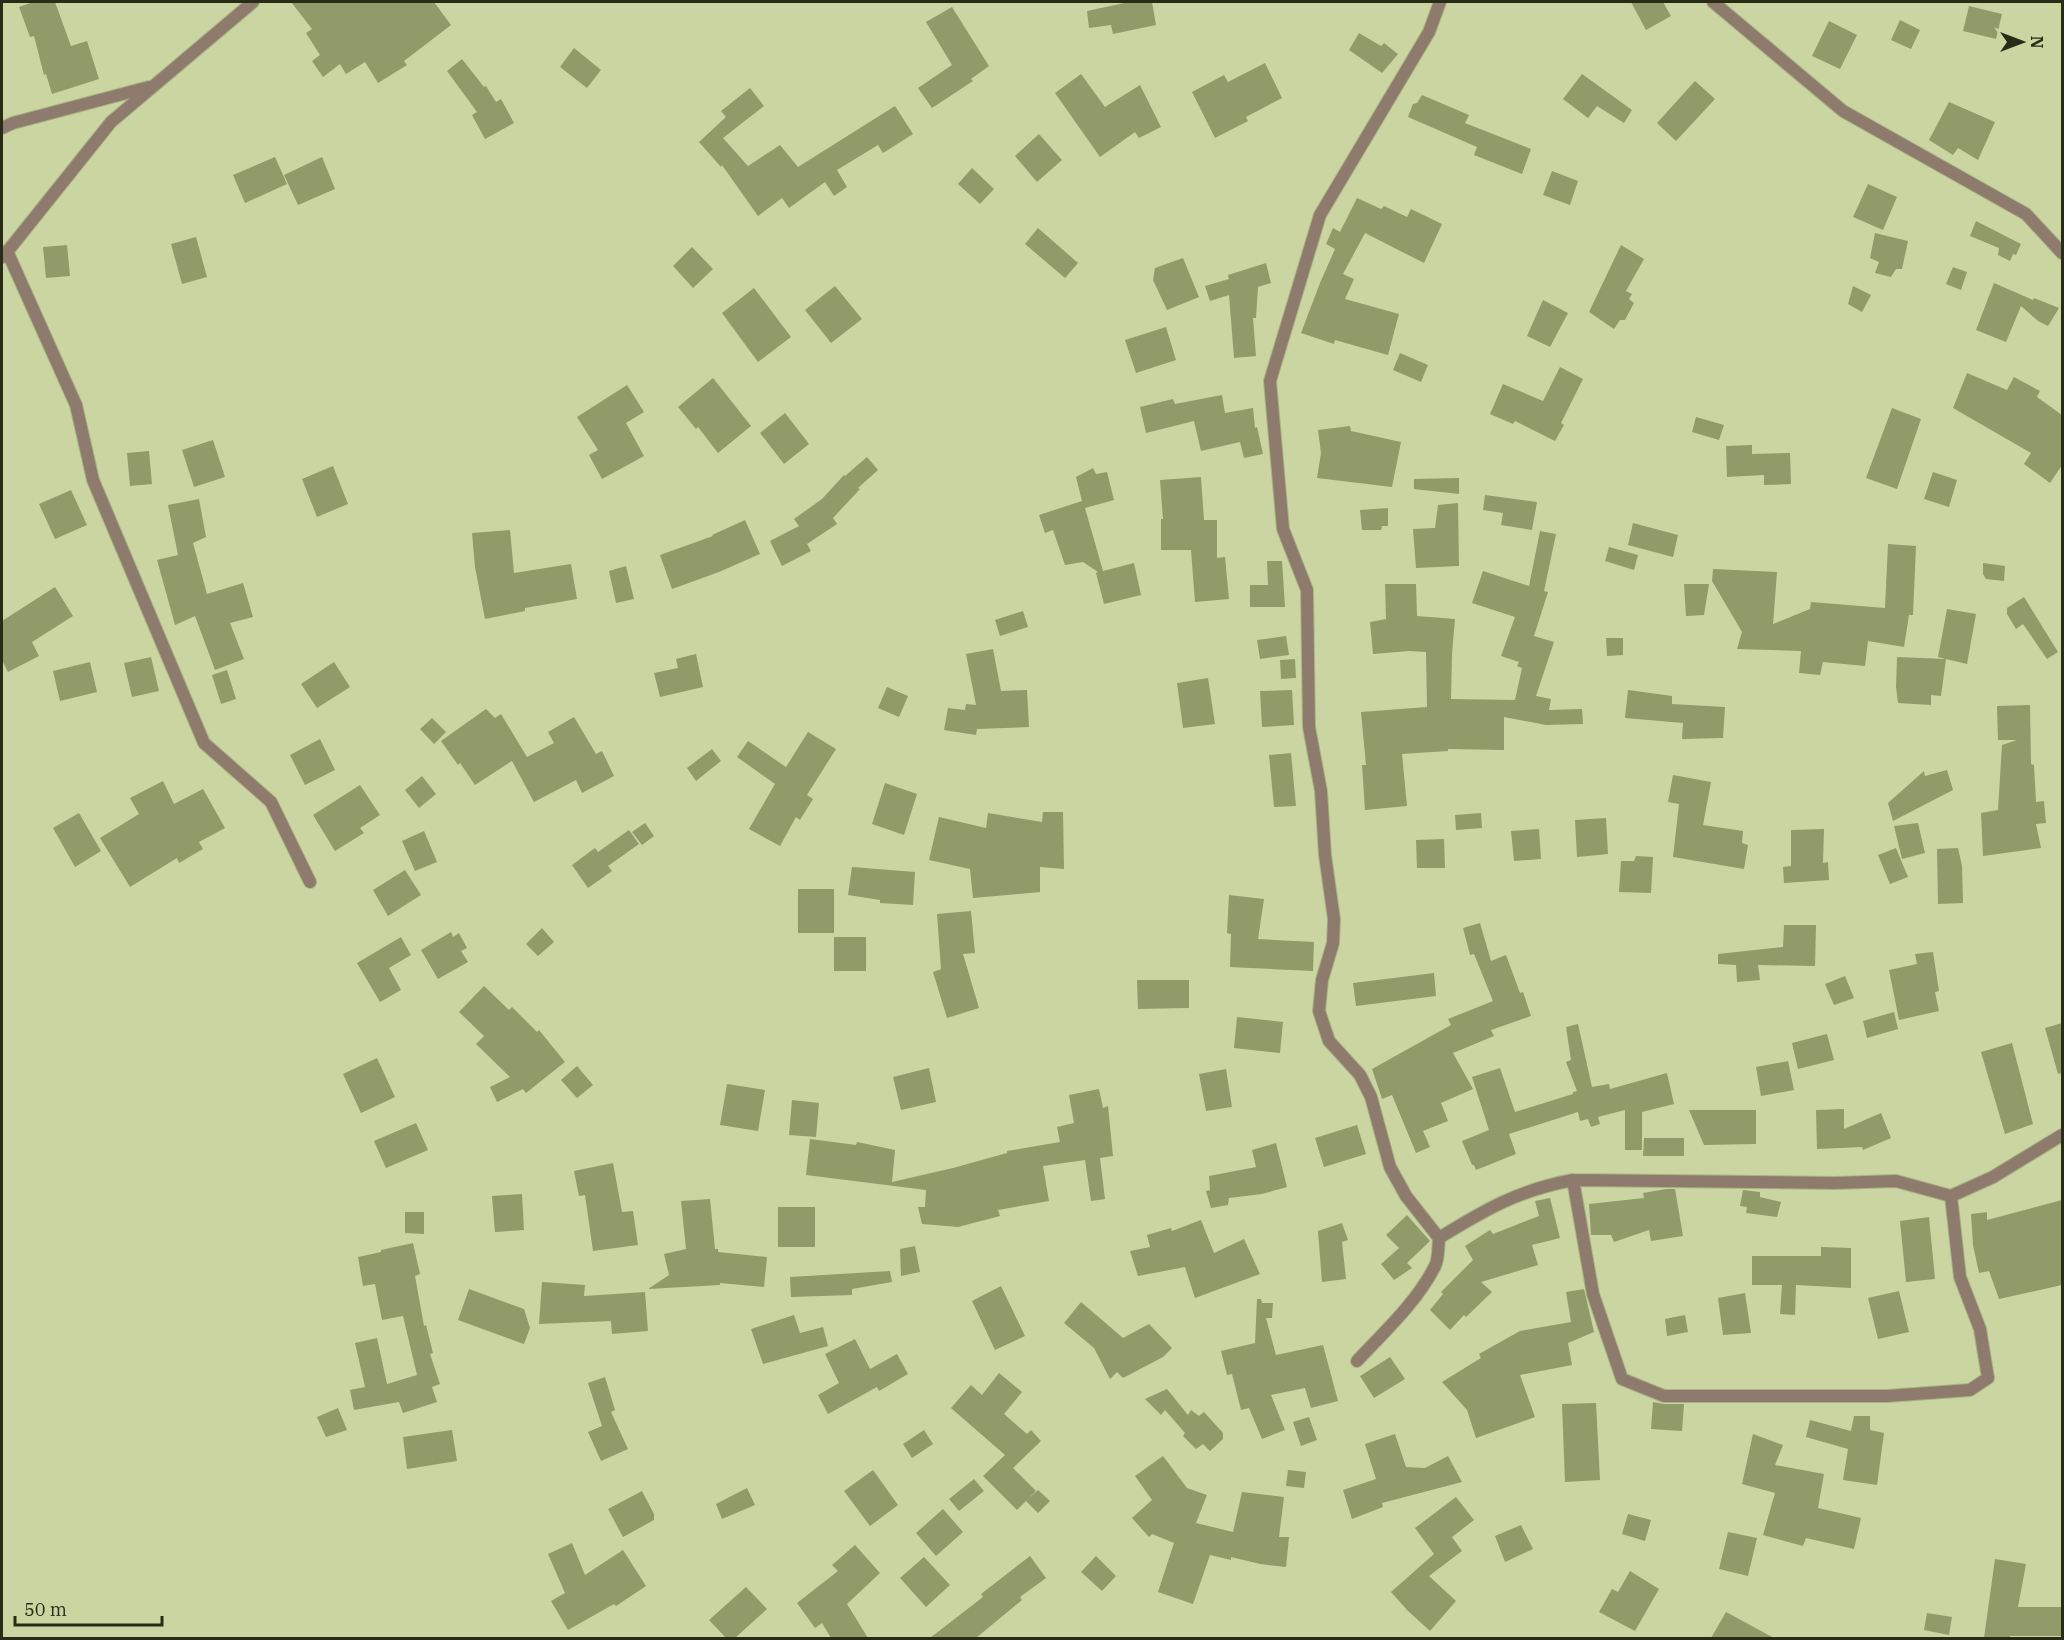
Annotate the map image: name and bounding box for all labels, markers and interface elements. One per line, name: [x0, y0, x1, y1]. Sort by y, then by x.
north arrow: [1992, 12, 2052, 72]
text: N: [2027, 36, 2047, 48]
scale bar: [15, 1589, 162, 1627]
text: 50 m: [24, 1598, 67, 1621]

